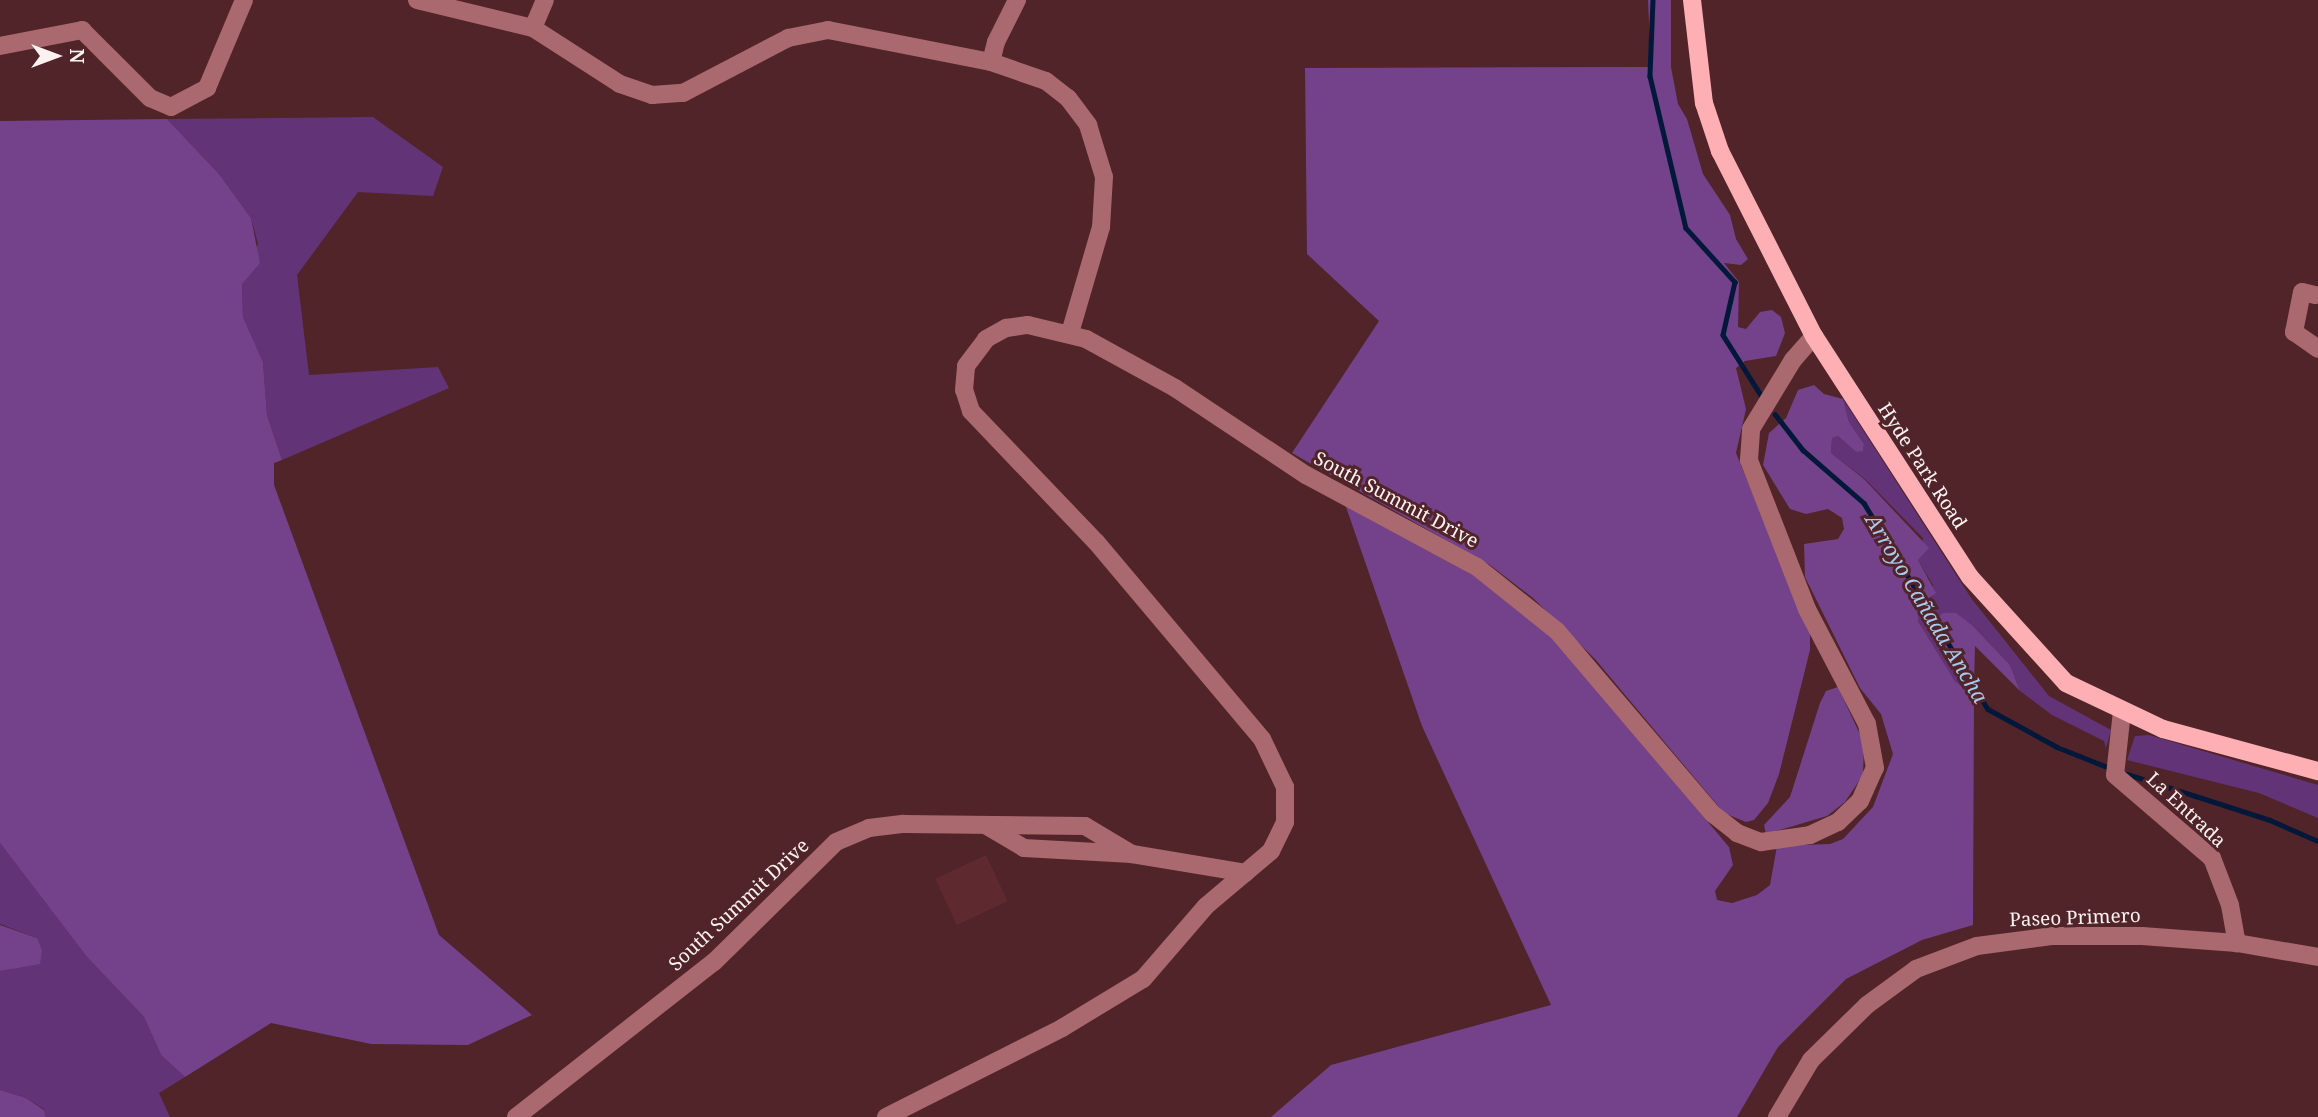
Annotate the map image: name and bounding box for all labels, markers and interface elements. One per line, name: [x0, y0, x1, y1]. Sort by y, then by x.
north arrow: [21, 21, 91, 91]
text: N: [64, 49, 90, 63]
street label: Hyde Park Road: [1873, 399, 1971, 533]
street label: South Summit Drive: [1310, 447, 1482, 553]
water label: Arroyo Cañada Ancha: [1860, 509, 1994, 707]
street label: La Entrada: [2142, 768, 2230, 852]
street label: South Summit Drive: [664, 834, 814, 976]
street label: Paseo Primero: [2009, 904, 2141, 932]

